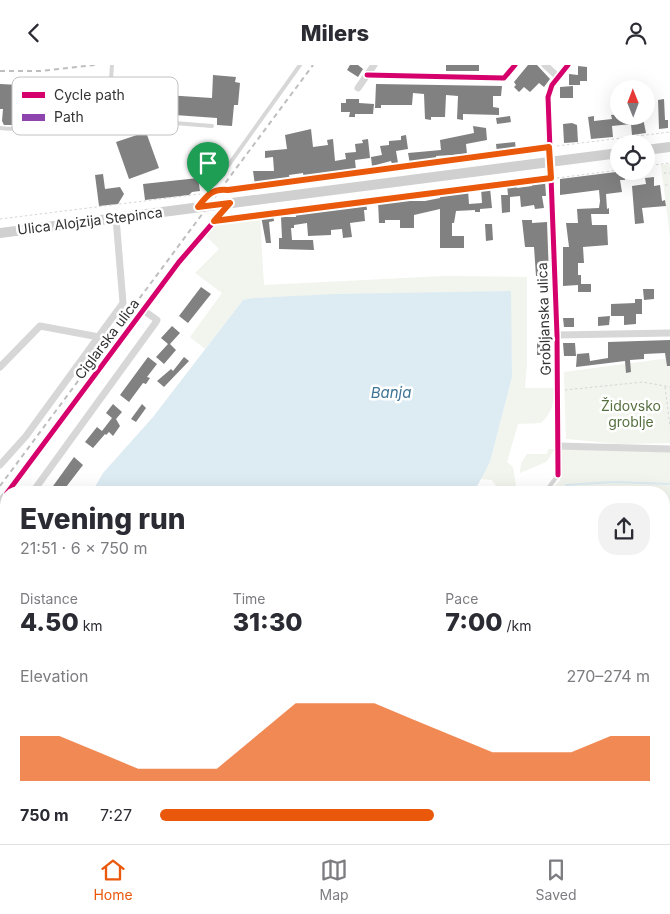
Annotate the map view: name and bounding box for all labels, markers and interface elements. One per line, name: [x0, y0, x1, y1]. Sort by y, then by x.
icon: back: [20, 19, 48, 47]
icon: person: [622, 19, 650, 47]
text: Milers: [301, 20, 369, 46]
legend: [12, 77, 178, 135]
north arrow: [610, 80, 655, 125]
map controls: [610, 80, 655, 180]
text: Cycle path: [54, 86, 125, 103]
text: Path: [54, 108, 84, 125]
button: locate: [610, 135, 655, 180]
pin: [187, 142, 229, 193]
icon: arrive: [194, 149, 222, 177]
street label: Ulica Alojzija Stepinca: [16, 203, 163, 238]
street label: Grobljanska ulica: [533, 262, 554, 376]
street label: Ciglarska ulica: [71, 295, 142, 382]
water label: Banja: [371, 383, 411, 402]
park label: Židovsko groblje: [601, 397, 661, 430]
text: Evening run: [20, 502, 186, 536]
button: share: [598, 503, 650, 555]
text: 21:51 · 6 × 750 m: [20, 538, 147, 558]
text: Distance: [20, 590, 78, 607]
text: Time: [233, 590, 266, 607]
text: Pace: [445, 590, 478, 607]
text: 4.50: [20, 607, 79, 637]
text: 31:30: [233, 607, 303, 637]
text: 7:00: [445, 607, 503, 637]
text: km: [79, 617, 103, 634]
text: /km: [503, 617, 532, 634]
text: Elevation: [20, 666, 89, 686]
text: 270–274 m: [567, 666, 650, 686]
text: 750 m: [20, 805, 69, 825]
text: 7:27: [100, 805, 132, 825]
tab: Home: [93, 856, 133, 903]
tab: Map: [320, 856, 349, 903]
tab: Saved: [536, 856, 577, 903]

